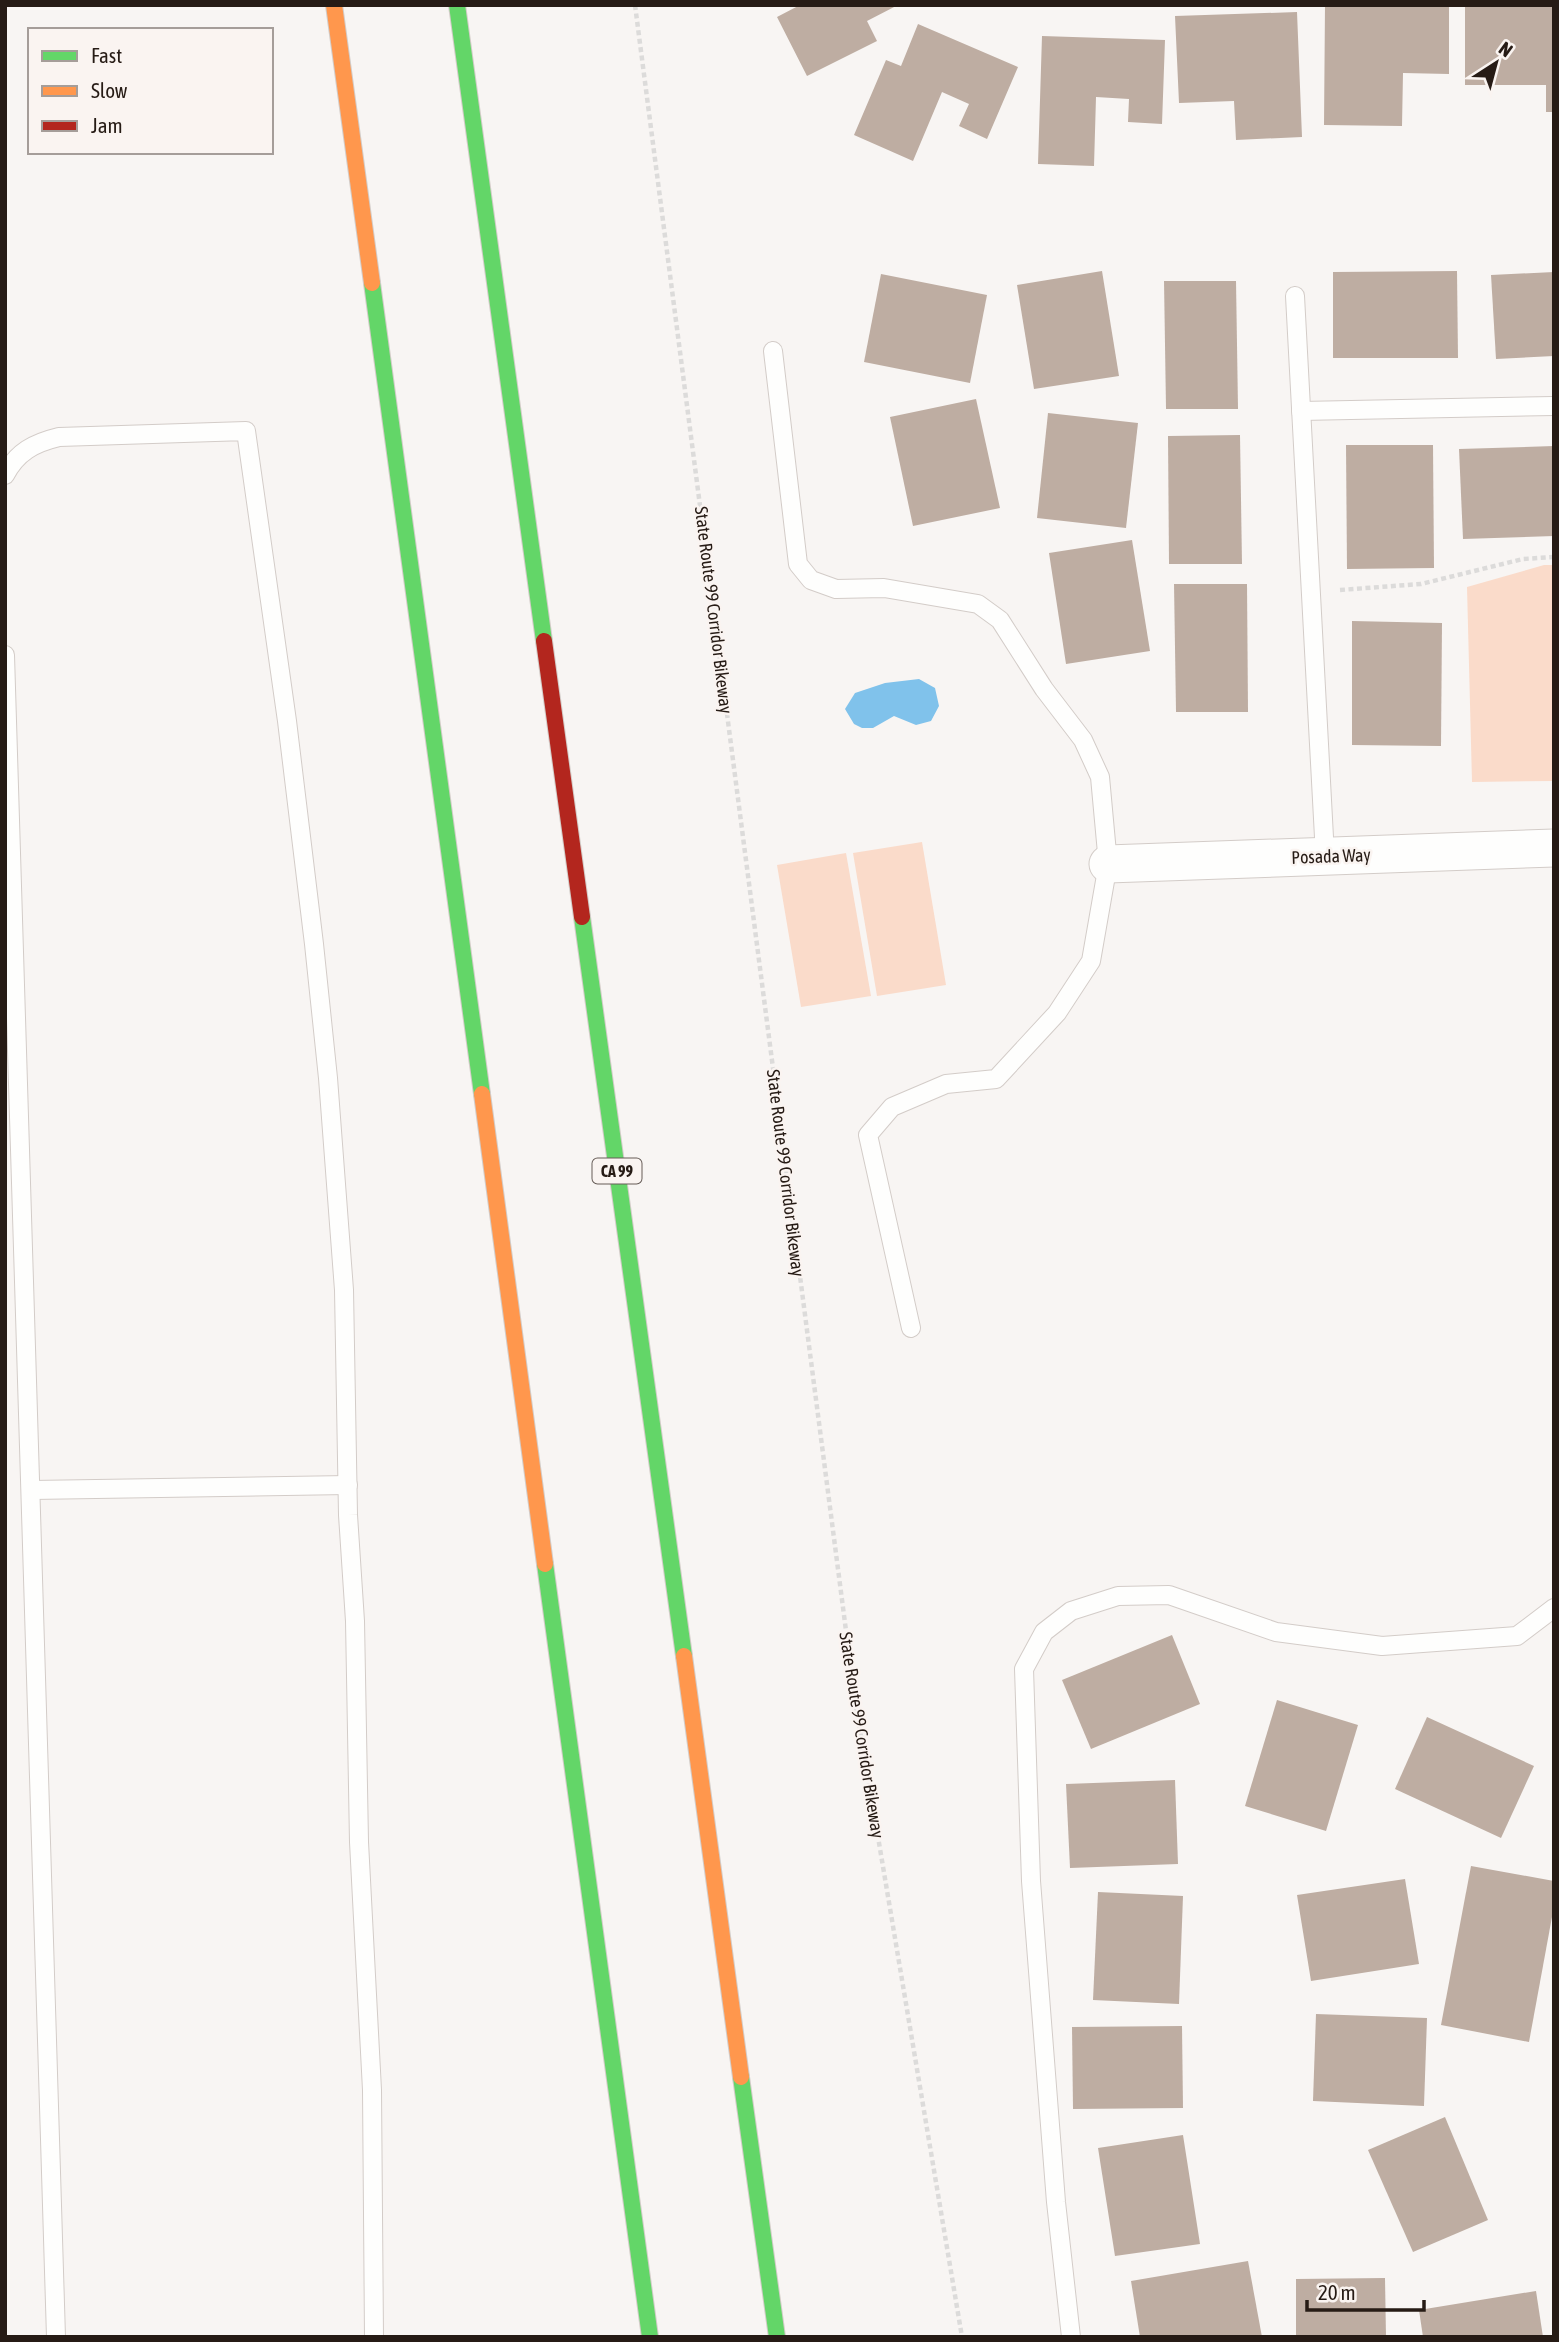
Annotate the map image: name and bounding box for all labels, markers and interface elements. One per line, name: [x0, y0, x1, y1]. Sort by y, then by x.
legend: [28, 28, 273, 154]
north arrow: [1461, 28, 1531, 98]
text: N: [1495, 37, 1517, 61]
text: Fast: [91, 43, 122, 67]
text: Slow: [91, 78, 128, 102]
text: Jam: [91, 113, 123, 137]
street label: State Route 99 Corridor Bikeway: [691, 505, 737, 715]
street label: Posada Way: [1291, 844, 1371, 868]
street label: State Route 99 Corridor Bikeway: [763, 1068, 809, 1278]
road number: CA 99: [592, 1158, 642, 1184]
street label: State Route 99 Corridor Bikeway: [835, 1630, 889, 1840]
scale bar: [1307, 2268, 1424, 2312]
text: 20 m: [1318, 2280, 1356, 2304]

